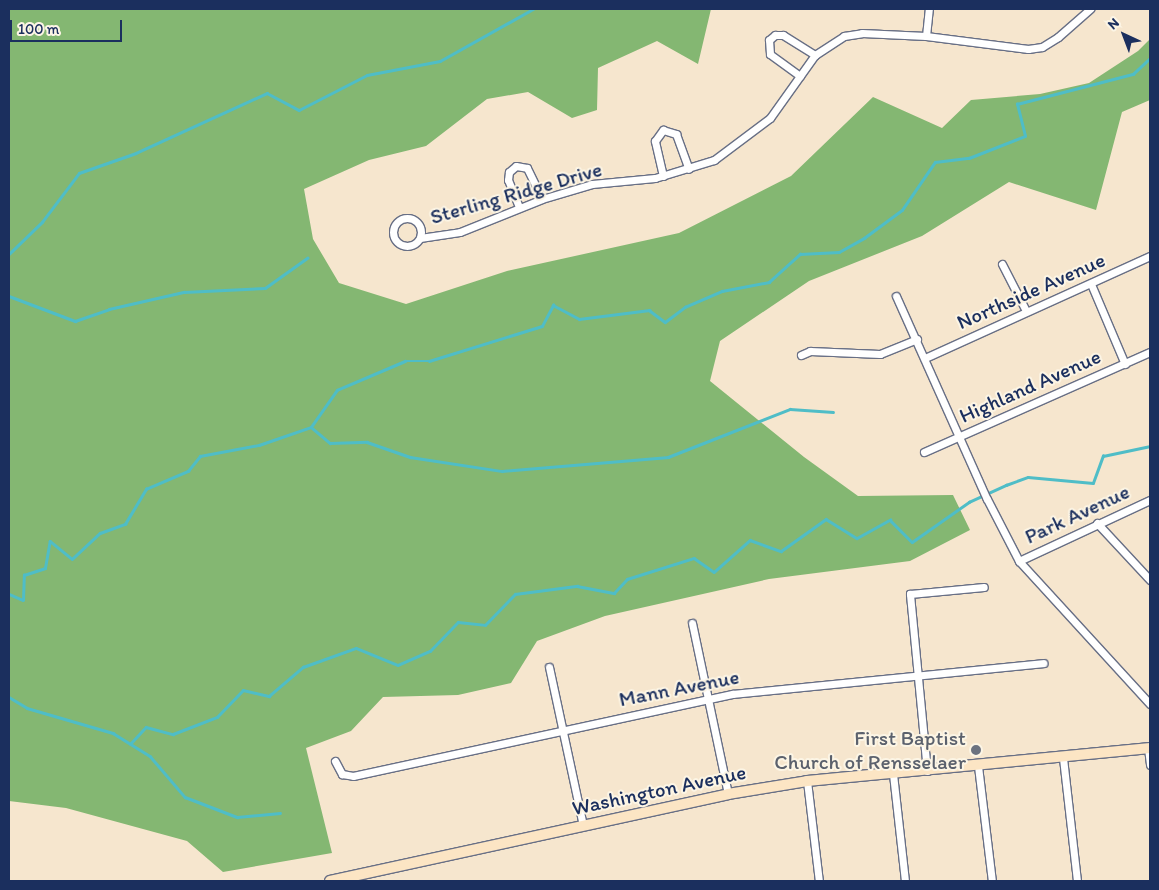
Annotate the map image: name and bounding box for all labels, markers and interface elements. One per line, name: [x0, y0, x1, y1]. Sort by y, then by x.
scale bar: [12, 10, 125, 42]
north arrow: [1099, 10, 1149, 60]
text: N: [1104, 14, 1123, 33]
text: 100 m: [18, 20, 59, 38]
street label: Sterling Ridge Drive: [427, 156, 605, 230]
street label: Northside Avenue: [953, 247, 1109, 335]
street label: Highland Avenue: [956, 344, 1104, 428]
street label: Park Avenue: [1021, 479, 1133, 549]
street label: Mann Avenue: [617, 664, 741, 712]
place label: First Baptist Church of Rensselaer: [774, 725, 966, 775]
marker: First Baptist Church of Rensselaer: [970, 744, 982, 756]
street label: Washington Avenue: [570, 759, 748, 821]

